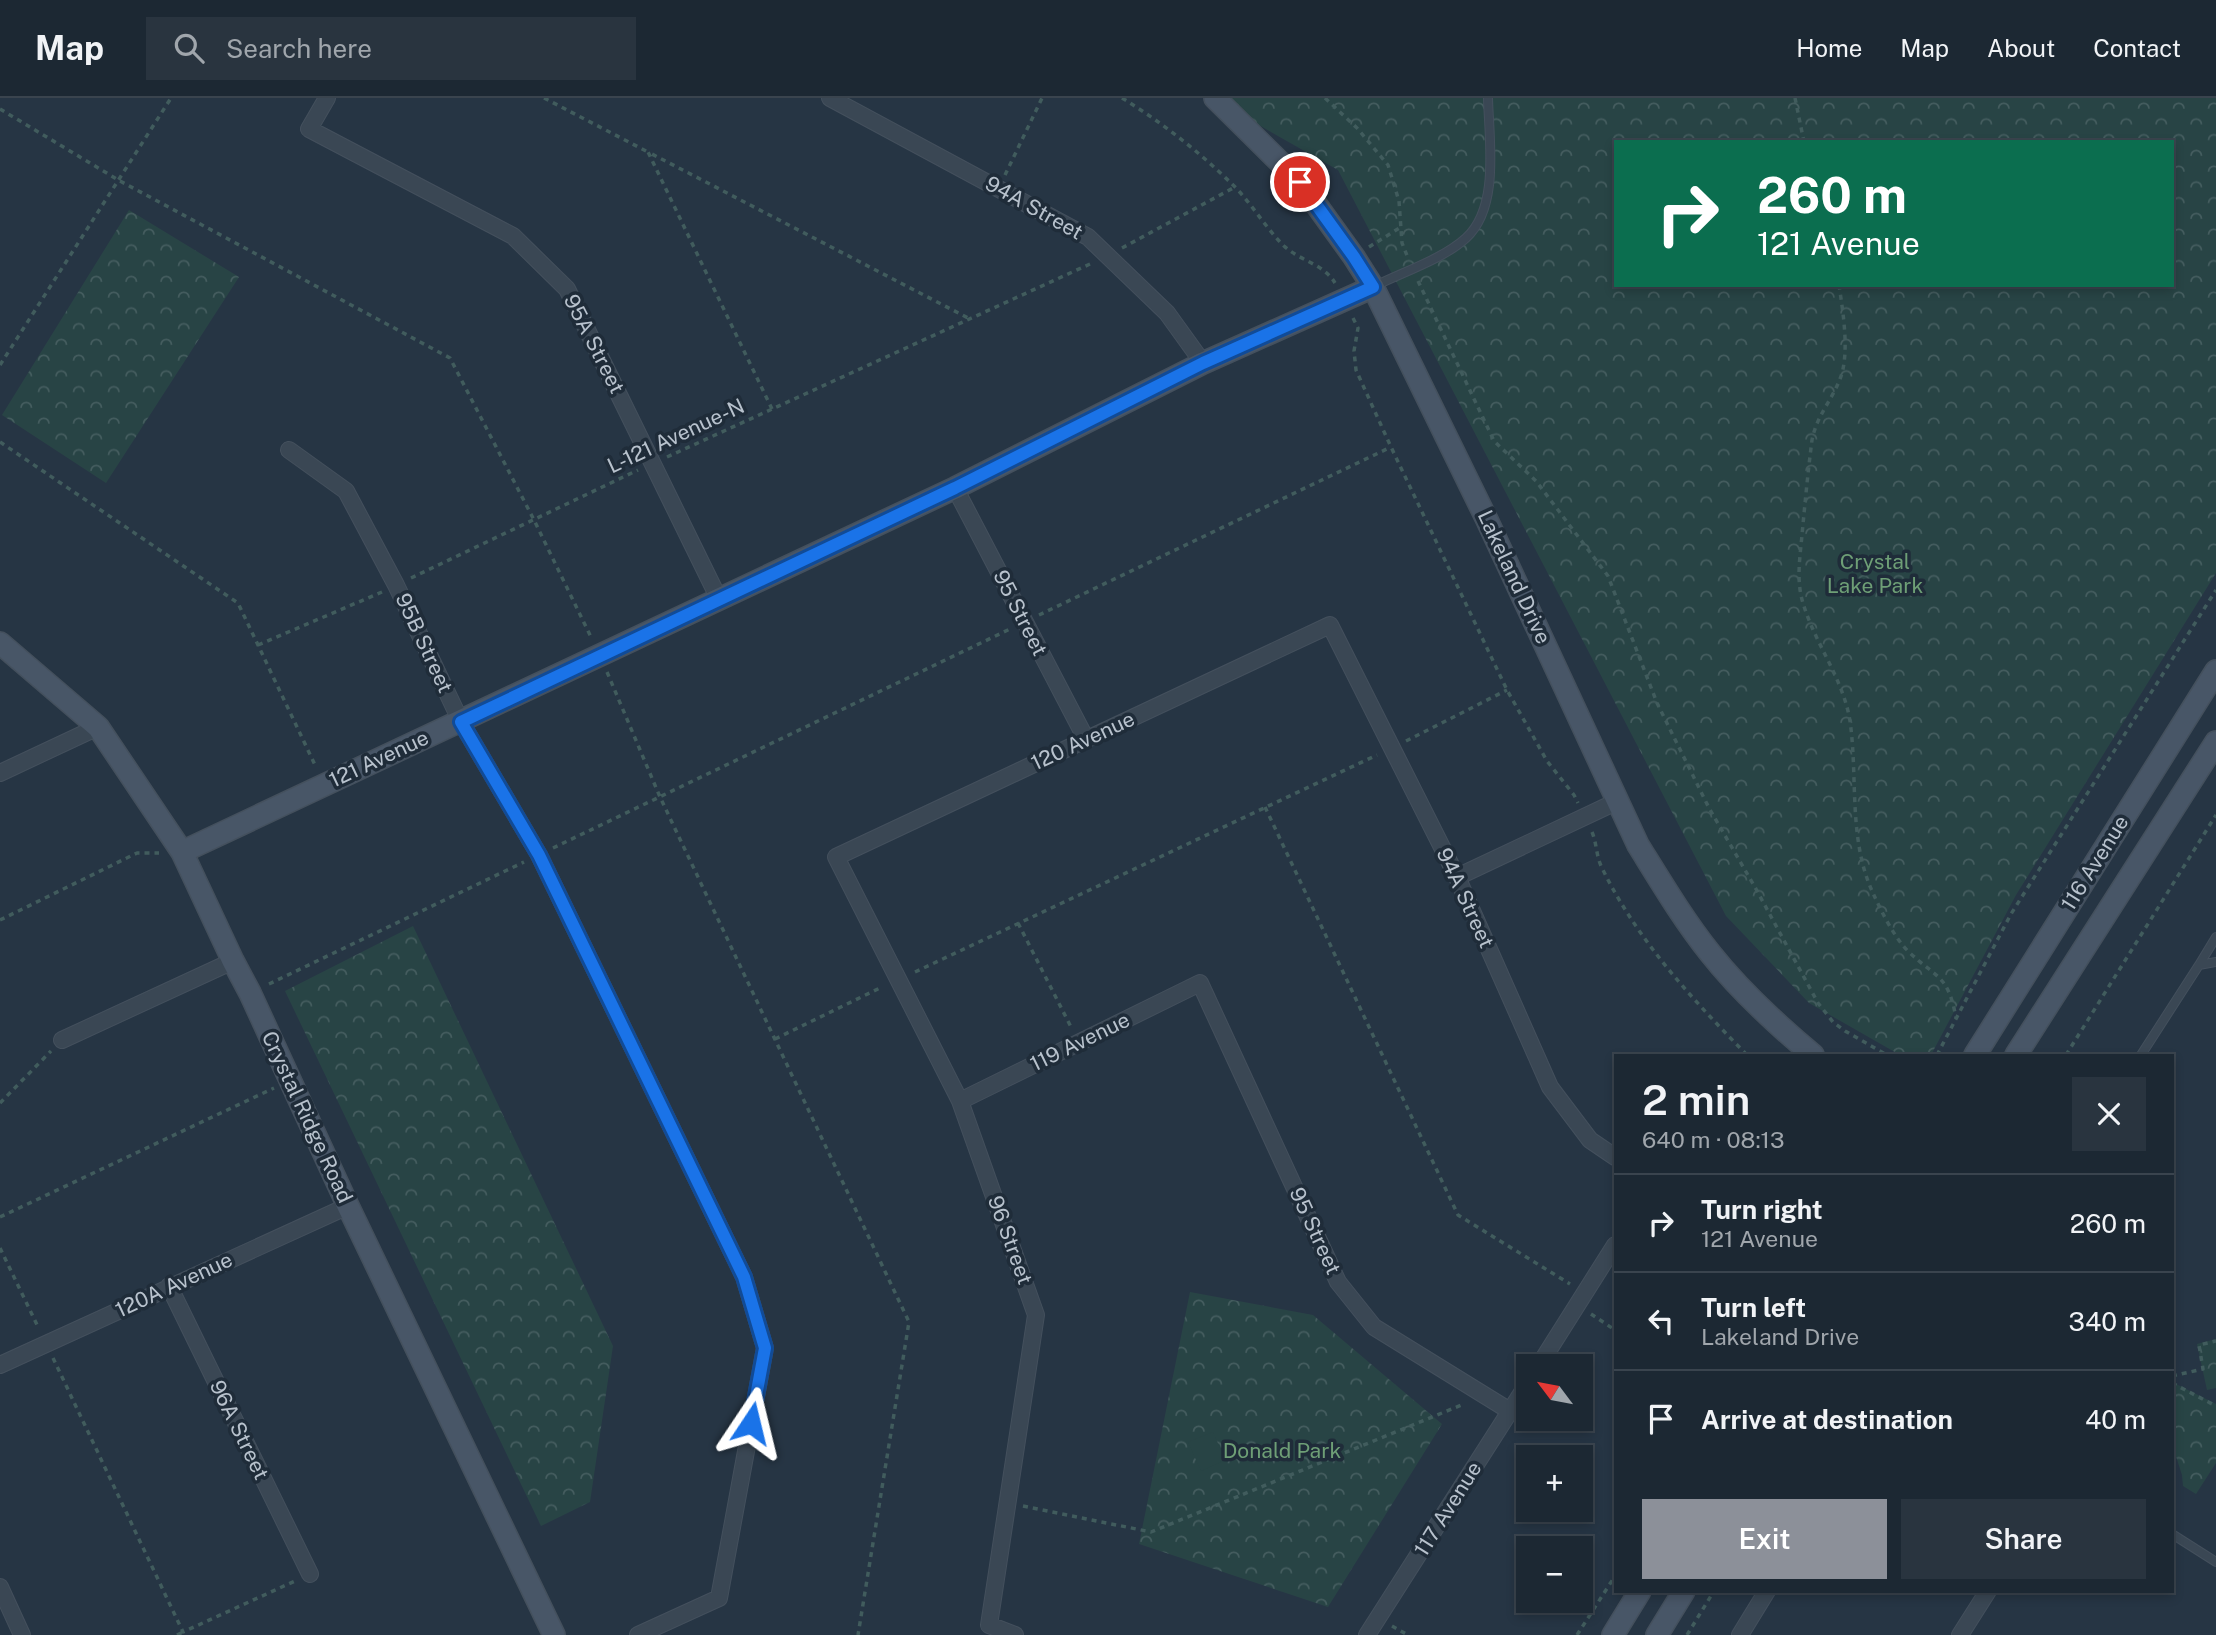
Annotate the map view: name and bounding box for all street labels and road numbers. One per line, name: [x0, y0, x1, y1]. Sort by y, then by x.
street label: 94A Street: [981, 171, 1087, 245]
street label: 95A Street: [559, 290, 630, 398]
street label: L-121 Avenue-N: [603, 393, 748, 478]
street label: Lakeland Drive: [1473, 506, 1556, 648]
street label: 95 Street: [988, 566, 1053, 660]
street label: 95B Street: [390, 589, 458, 697]
street label: 120 Avenue: [1027, 706, 1138, 775]
street label: 121 Avenue: [325, 725, 432, 792]
street label: 116 Avenue: [2056, 811, 2134, 915]
street label: 94A Street: [1431, 844, 1500, 952]
street label: 119 Avenue: [1026, 1007, 1134, 1076]
street label: Crystal Ridge Road: [257, 1027, 358, 1207]
street label: 95 Street: [1284, 1183, 1346, 1278]
street label: 96 Street: [983, 1192, 1038, 1288]
street label: 120A Avenue: [111, 1247, 236, 1323]
street label: 96A Street: [205, 1376, 274, 1484]
street label: 117 Avenue: [1409, 1457, 1487, 1561]

